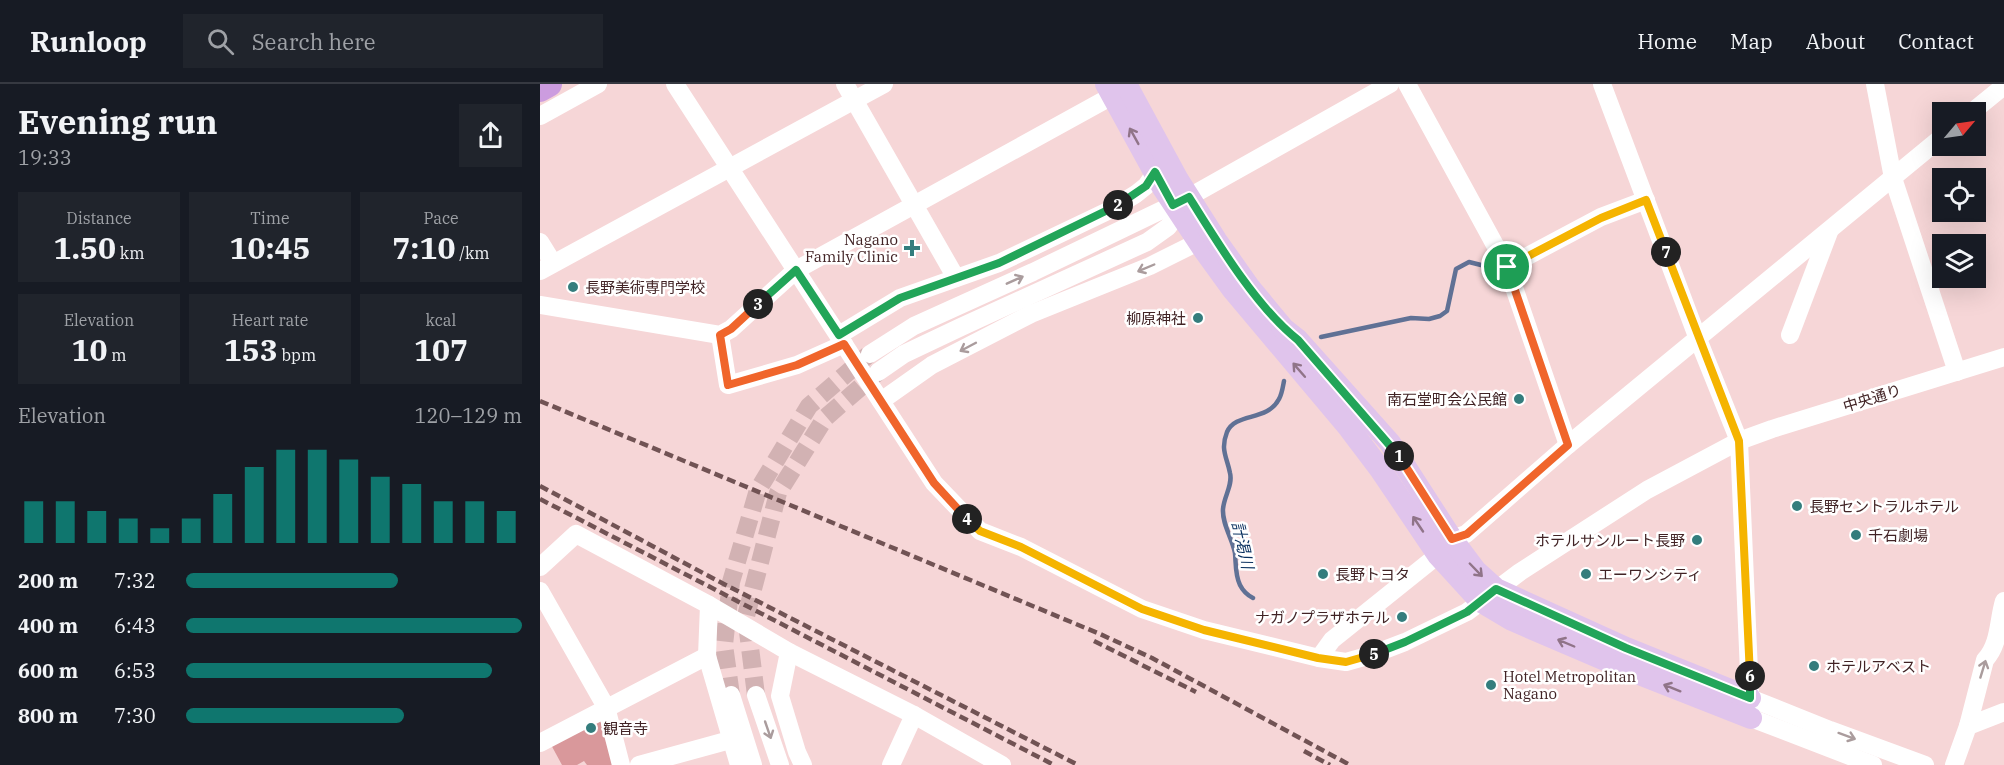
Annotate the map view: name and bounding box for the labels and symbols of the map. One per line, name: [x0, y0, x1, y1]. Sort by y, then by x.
north arrow: [1932, 102, 1986, 156]
one-way arrow: [1128, 127, 1139, 145]
pin: 2: [1103, 190, 1133, 220]
place label: Nagano Family Clinic: [805, 230, 898, 266]
pin: 7: [1651, 237, 1681, 267]
marker: Nagano Family Clinic: [903, 239, 921, 257]
pin: [1481, 241, 1532, 292]
one-way arrow: [1137, 263, 1155, 274]
one-way arrow: [1006, 274, 1024, 285]
place label: 長野美術専門学校: [585, 278, 705, 297]
marker: 長野美術専門学校: [566, 280, 580, 294]
pin: 3: [743, 289, 773, 319]
place label: 柳原神社: [1126, 309, 1186, 328]
marker: 柳原神社: [1191, 311, 1205, 325]
one-way arrow: [959, 341, 977, 353]
one-way arrow: [1292, 363, 1306, 378]
street label: 中央通り: [1841, 380, 1903, 416]
place label: 南石堂町会公民館: [1387, 390, 1507, 409]
marker: 南石堂町会公民館: [1512, 392, 1526, 406]
pin: 1: [1384, 441, 1414, 471]
place label: 長野セントラルホテル: [1809, 497, 1959, 516]
marker: 長野セントラルホテル: [1790, 499, 1804, 513]
pin: 4: [952, 504, 982, 534]
one-way arrow: [1411, 516, 1424, 533]
water label: 計渇川: [1228, 519, 1259, 573]
place label: 千石劇場: [1868, 526, 1928, 545]
marker: 千石劇場: [1849, 528, 1863, 542]
place label: ホテルサンルート長野: [1535, 531, 1685, 550]
marker: ホテルサンルート長野: [1690, 533, 1704, 547]
one-way arrow: [1469, 563, 1483, 578]
place label: 長野トヨタ: [1335, 565, 1410, 584]
place label: エーワンシティ: [1598, 565, 1702, 584]
marker: 長野トヨタ: [1316, 567, 1330, 581]
marker: エーワンシティ: [1579, 567, 1593, 581]
place label: ナガノプラザホテル: [1255, 608, 1390, 627]
marker: ナガノプラザホテル: [1395, 610, 1409, 624]
one-way arrow: [1557, 637, 1575, 649]
pin: 5: [1359, 639, 1389, 669]
place label: ホテルアベスト: [1826, 657, 1931, 676]
marker: ホテルアベスト: [1807, 659, 1821, 673]
one-way arrow: [1978, 660, 1989, 679]
pin: 6: [1735, 661, 1765, 691]
place label: Hotel Metropolitan Nagano: [1503, 667, 1637, 703]
marker: Hotel Metropolitan Nagano: [1484, 678, 1498, 692]
one-way arrow: [1663, 682, 1681, 693]
place label: 観音寺: [603, 719, 648, 738]
one-way arrow: [764, 720, 775, 739]
marker: 観音寺: [584, 721, 598, 735]
one-way arrow: [1837, 732, 1856, 743]

